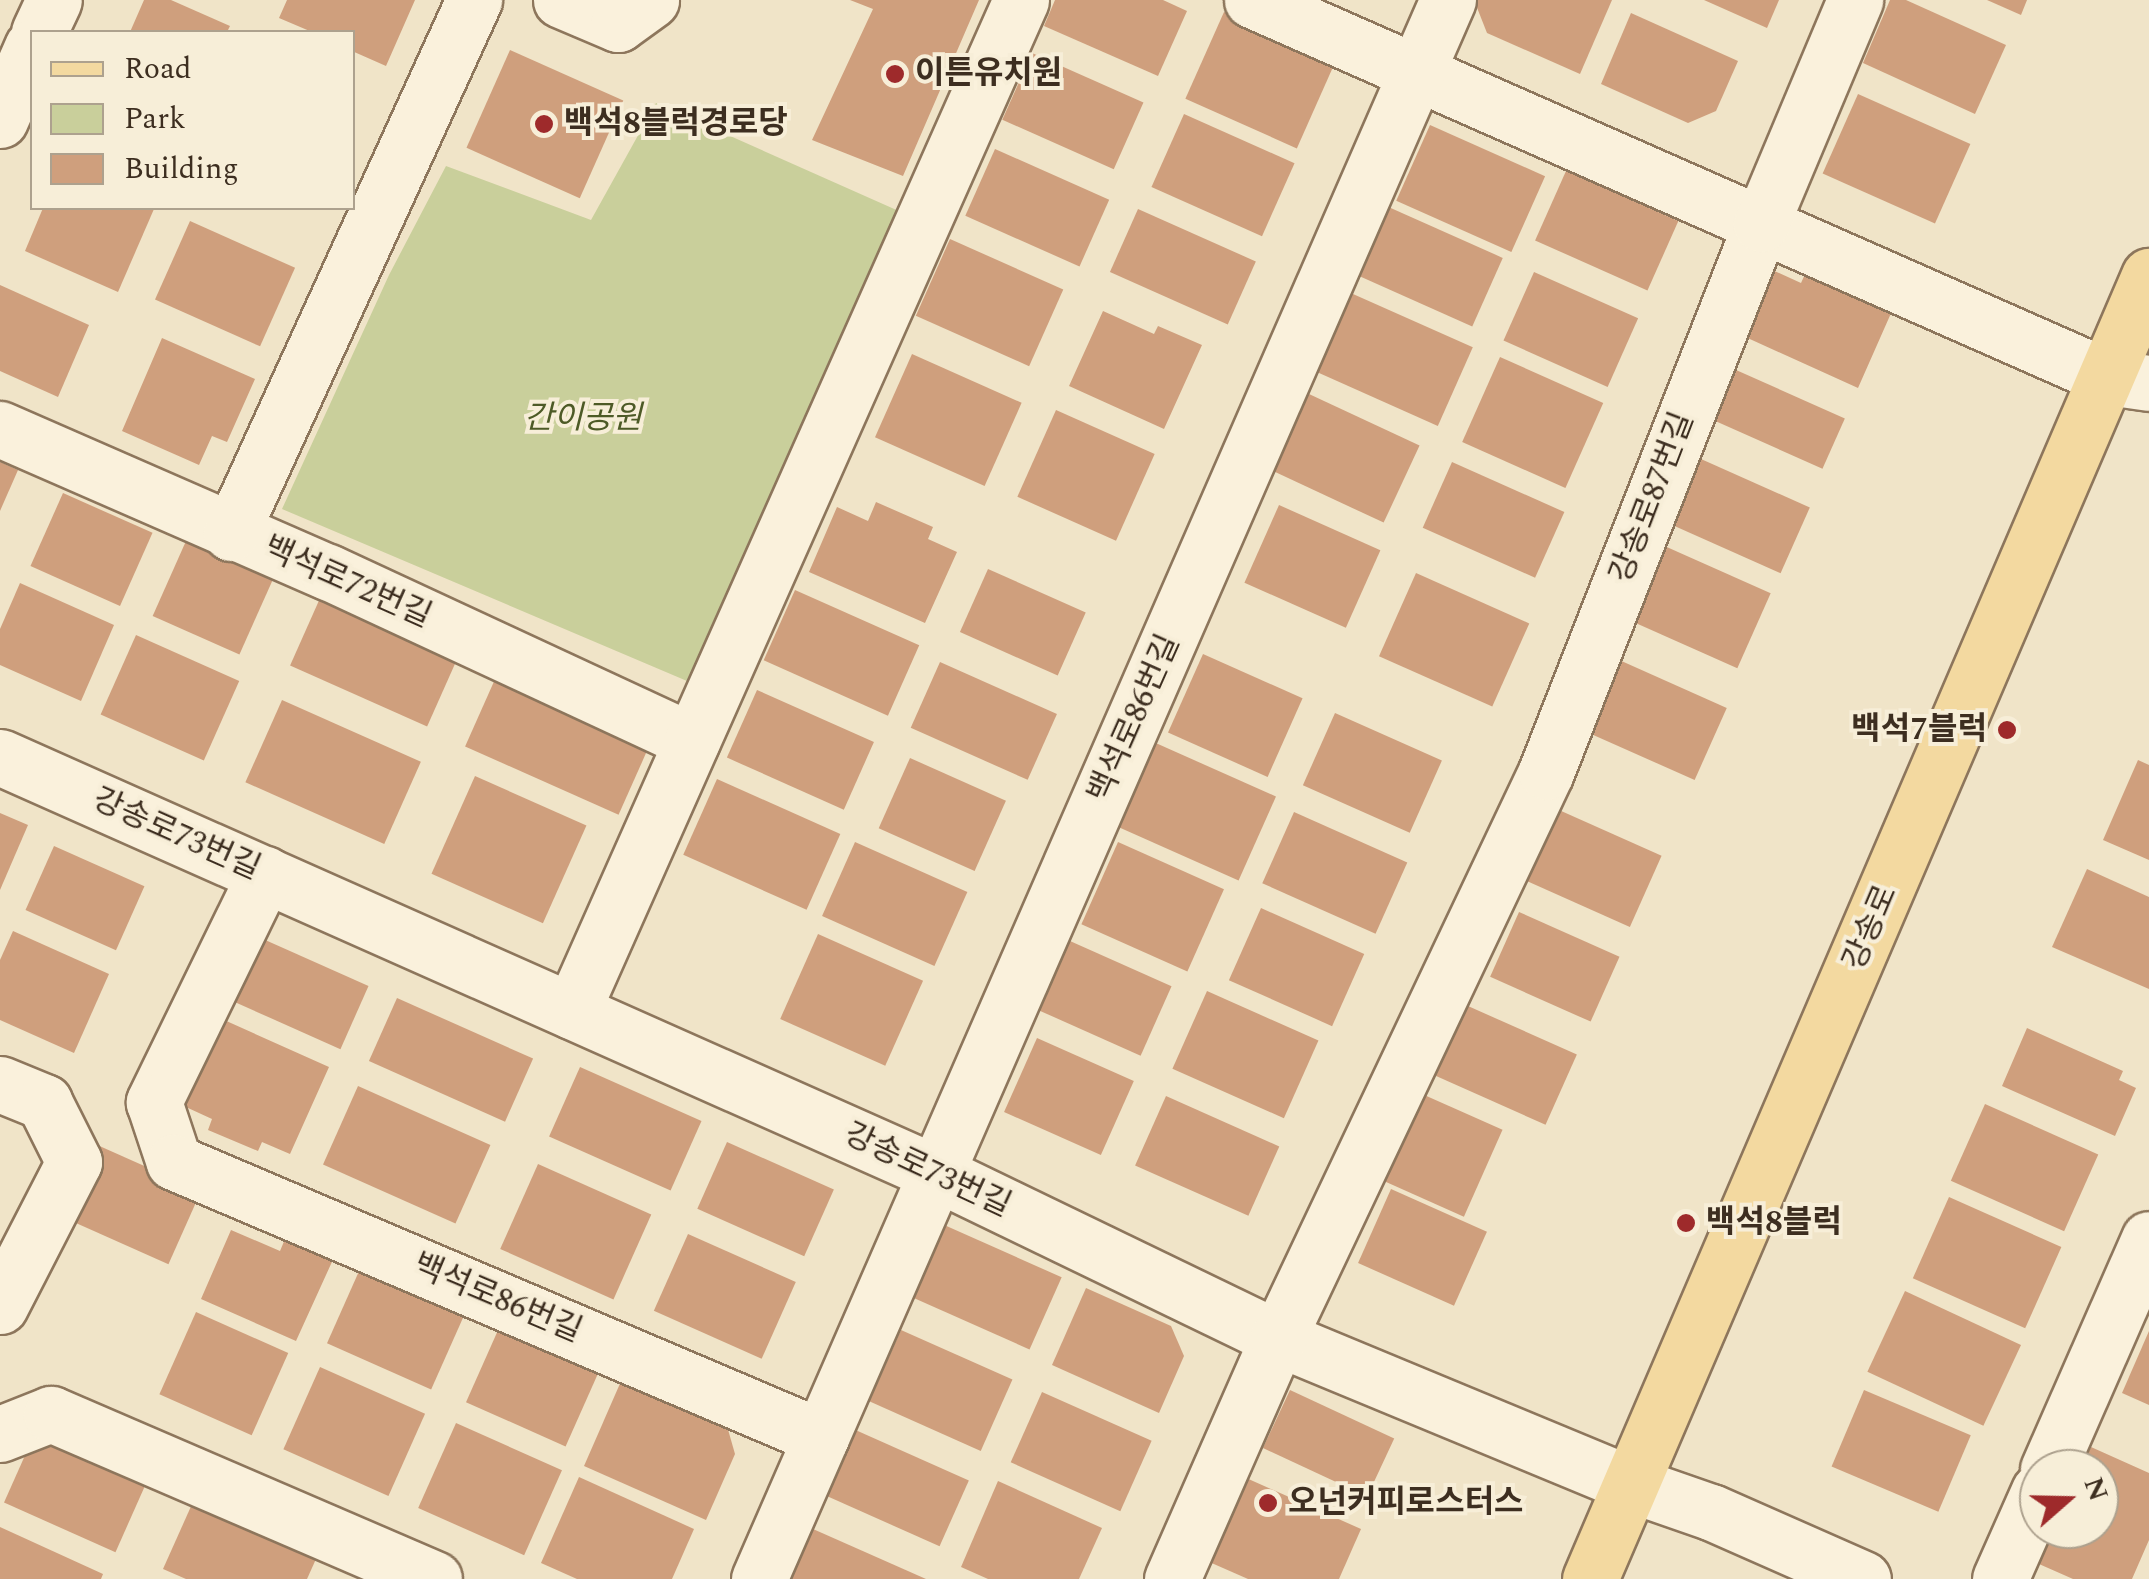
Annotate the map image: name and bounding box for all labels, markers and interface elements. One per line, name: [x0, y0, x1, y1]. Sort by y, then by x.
legend: [30, 30, 355, 210]
text: Road: [124, 46, 192, 92]
place label: 이튼유치원: [915, 55, 1062, 93]
marker: 이튼유치원: [884, 63, 906, 85]
text: Park: [124, 96, 186, 142]
place label: 백석8블럭경로당: [564, 105, 788, 143]
marker: 백석8블럭경로당: [533, 113, 555, 135]
text: Building: [124, 146, 239, 192]
park label: 간이공원: [524, 400, 642, 438]
street label: 강송로87번길: [1603, 407, 1703, 589]
street label: 백석로72번길: [257, 529, 437, 637]
street label: 백석로86번길: [1081, 629, 1189, 809]
place label: 백석7블럭: [1851, 711, 1987, 749]
marker: 백석7블럭: [1996, 719, 2018, 741]
street label: 강송로73번길: [86, 781, 266, 889]
street label: 강송로: [1836, 880, 1906, 976]
street label: 강송로73번길: [838, 1116, 1016, 1226]
place label: 백석8블럭: [1706, 1204, 1842, 1242]
marker: 백석8블럭: [1675, 1212, 1697, 1234]
street label: 백석로86번길: [407, 1246, 587, 1352]
north arrow: [2019, 1449, 2119, 1549]
text: N: [2072, 1471, 2120, 1507]
place label: 오넌커피로스터스: [1288, 1484, 1524, 1522]
marker: 오넌커피로스터스: [1257, 1492, 1279, 1514]

